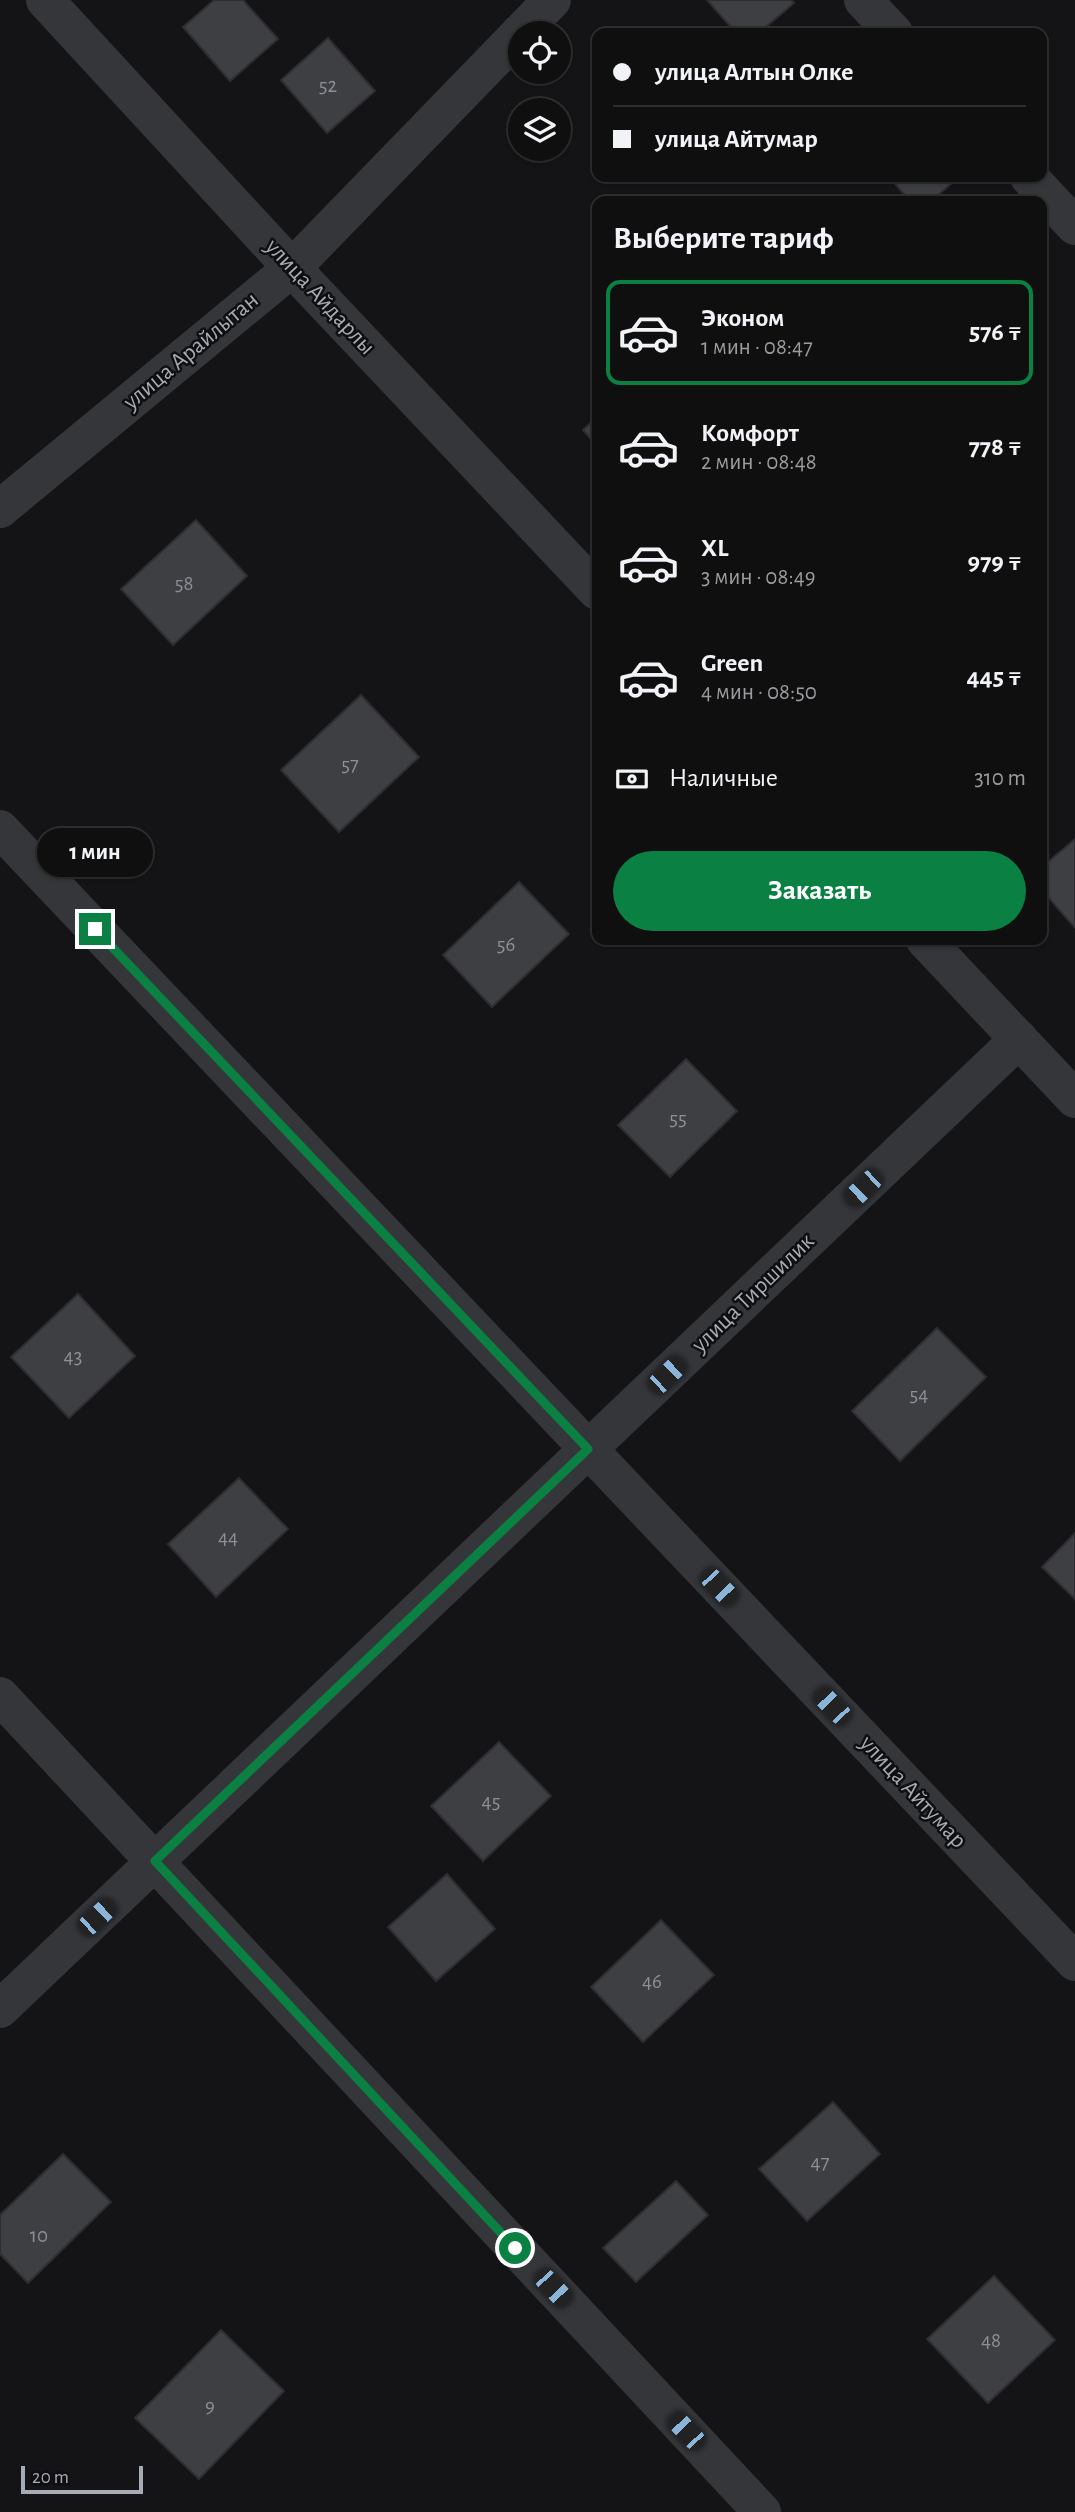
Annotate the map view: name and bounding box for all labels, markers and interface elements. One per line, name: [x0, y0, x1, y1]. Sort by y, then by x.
map controls: [508, 21, 571, 161]
button: locate: [508, 21, 571, 84]
text: улица Алтын Олке: [655, 59, 853, 85]
house number: 52: [319, 75, 337, 96]
button: layers: [508, 98, 571, 161]
text: улица Айтумар: [655, 126, 818, 152]
text: Выберите тариф: [613, 222, 834, 254]
street label: улица Айдарлы: [260, 234, 379, 359]
street label: улица Арайлытан: [118, 288, 263, 415]
icon: car: [617, 301, 680, 364]
text: Эконом: [701, 305, 784, 331]
text: 576 ₸: [969, 319, 1022, 345]
text: 1 мин · 08:47: [701, 336, 813, 359]
icon: car: [617, 416, 680, 479]
text: Комфорт: [701, 420, 799, 446]
text: 778 ₸: [969, 434, 1022, 460]
text: 2 мин · 08:48: [701, 451, 817, 474]
icon: car: [617, 531, 680, 594]
text: XL: [701, 535, 728, 561]
text: 979 ₸: [968, 549, 1022, 575]
text: 3 мин · 08:49: [701, 566, 816, 589]
house number: 58: [175, 573, 193, 594]
icon: car: [617, 646, 680, 709]
text: Green: [701, 650, 763, 676]
text: 445 ₸: [967, 664, 1022, 690]
text: 4 мин · 08:50: [701, 681, 817, 704]
house number: 57: [341, 754, 359, 775]
icon: cash: [613, 760, 651, 798]
text: Наличные: [669, 765, 778, 791]
text: 310 m: [974, 767, 1026, 790]
callout: 1 мин: [37, 828, 153, 876]
text: 1 мин: [69, 841, 121, 864]
button: Заказать: [613, 851, 1026, 931]
route end: [79, 913, 111, 945]
house number: 56: [497, 934, 515, 955]
house number: 55: [669, 1108, 687, 1129]
car: [841, 1166, 886, 1210]
street label: улица Тиршилик: [687, 1229, 819, 1358]
house number: 43: [64, 1346, 82, 1367]
car: [645, 1353, 690, 1397]
house number: 54: [910, 1384, 928, 1405]
house number: 44: [218, 1527, 238, 1548]
car: [697, 1565, 742, 1609]
car: [810, 1684, 855, 1728]
street label: улица Айтумар: [854, 1730, 971, 1853]
house number: 45: [482, 1791, 500, 1812]
car: [75, 1895, 120, 1939]
house number: 46: [642, 1971, 662, 1992]
house number: 47: [811, 2152, 830, 2173]
house number: 10: [30, 2225, 48, 2246]
route start: [499, 2232, 531, 2264]
car: [531, 2265, 576, 2311]
house number: 48: [981, 2330, 1001, 2351]
house number: 9: [205, 2395, 215, 2416]
car: [664, 2408, 709, 2454]
scale bar: [21, 2463, 144, 2495]
text: 20 m: [32, 2468, 69, 2487]

